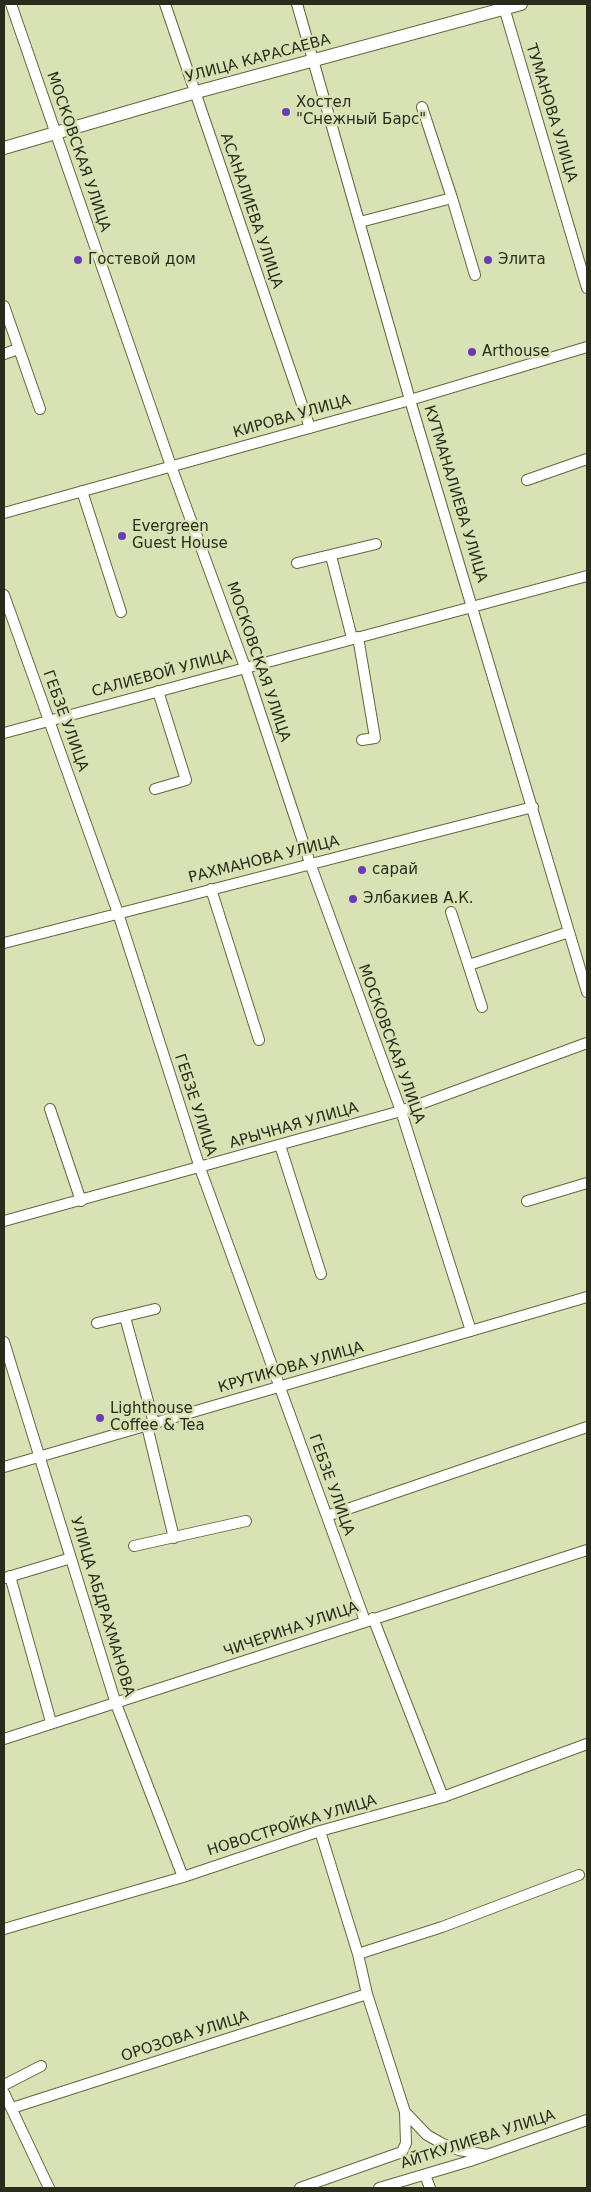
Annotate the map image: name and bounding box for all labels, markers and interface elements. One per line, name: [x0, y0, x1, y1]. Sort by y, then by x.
street label: УЛИЦА КАРАСАЕВА: [184, 31, 332, 87]
street label: ТУМАНОВА УЛИЦА: [521, 42, 581, 184]
street label: МОСКОВСКАЯ УЛИЦА: [42, 70, 114, 234]
place label: Хостел "Снежный Барс": [296, 94, 426, 129]
marker: Хостел "Снежный Барс": [280, 106, 292, 118]
street label: АСАНАЛИЕВА УЛИЦА: [216, 131, 286, 291]
place label: Гостевой дом: [88, 251, 196, 269]
place label: Элита: [498, 251, 546, 269]
marker: Гостевой дом: [72, 254, 84, 266]
marker: Элита: [482, 254, 494, 266]
place label: Arthouse: [482, 343, 550, 361]
marker: Arthouse: [466, 346, 478, 358]
street label: КИРОВА УЛИЦА: [231, 392, 353, 442]
street label: КУТМАНАЛИЕВА УЛИЦА: [419, 403, 491, 585]
place label: Evergreen Guest House: [132, 518, 228, 553]
marker: Evergreen Guest House: [116, 530, 128, 542]
street label: МОСКОВСКАЯ УЛИЦА: [222, 580, 294, 744]
street label: САЛИЕВОЙ УЛИЦА: [90, 647, 234, 701]
street label: ГЕБЗЕ УЛИЦА: [38, 668, 92, 774]
street label: РАХМАНОВА УЛИЦА: [187, 833, 341, 887]
place label: сарай: [372, 861, 418, 879]
marker: сарай: [356, 864, 368, 876]
place label: Элбакиев А.К.: [363, 890, 474, 908]
marker: Элбакиев А.К.: [347, 893, 359, 905]
street label: МОСКОВСКАЯ УЛИЦА: [354, 962, 428, 1126]
street label: ГЕБЗЕ УЛИЦА: [170, 1052, 220, 1158]
street label: АРЫЧНАЯ УЛИЦА: [228, 1099, 360, 1153]
street label: КРУТИКОВА УЛИЦА: [216, 1339, 366, 1397]
place label: Lighthouse Coffee & Tea: [110, 1400, 205, 1435]
marker: Lighthouse Coffee & Tea: [94, 1412, 106, 1424]
street label: ГЕБЗЕ УЛИЦА: [304, 1432, 358, 1538]
street label: УЛИЦА АБДРАХМАНОВА: [66, 1515, 138, 1699]
street label: ЧИЧЕРИНА УЛИЦА: [221, 1598, 361, 1662]
street label: НОВОСТРОЙКА УЛИЦА: [205, 1792, 379, 1860]
street label: ОРОЗОВА УЛИЦА: [119, 2008, 251, 2066]
street label: АЙТКУЛИЕВА УЛИЦА: [399, 2107, 557, 2173]

